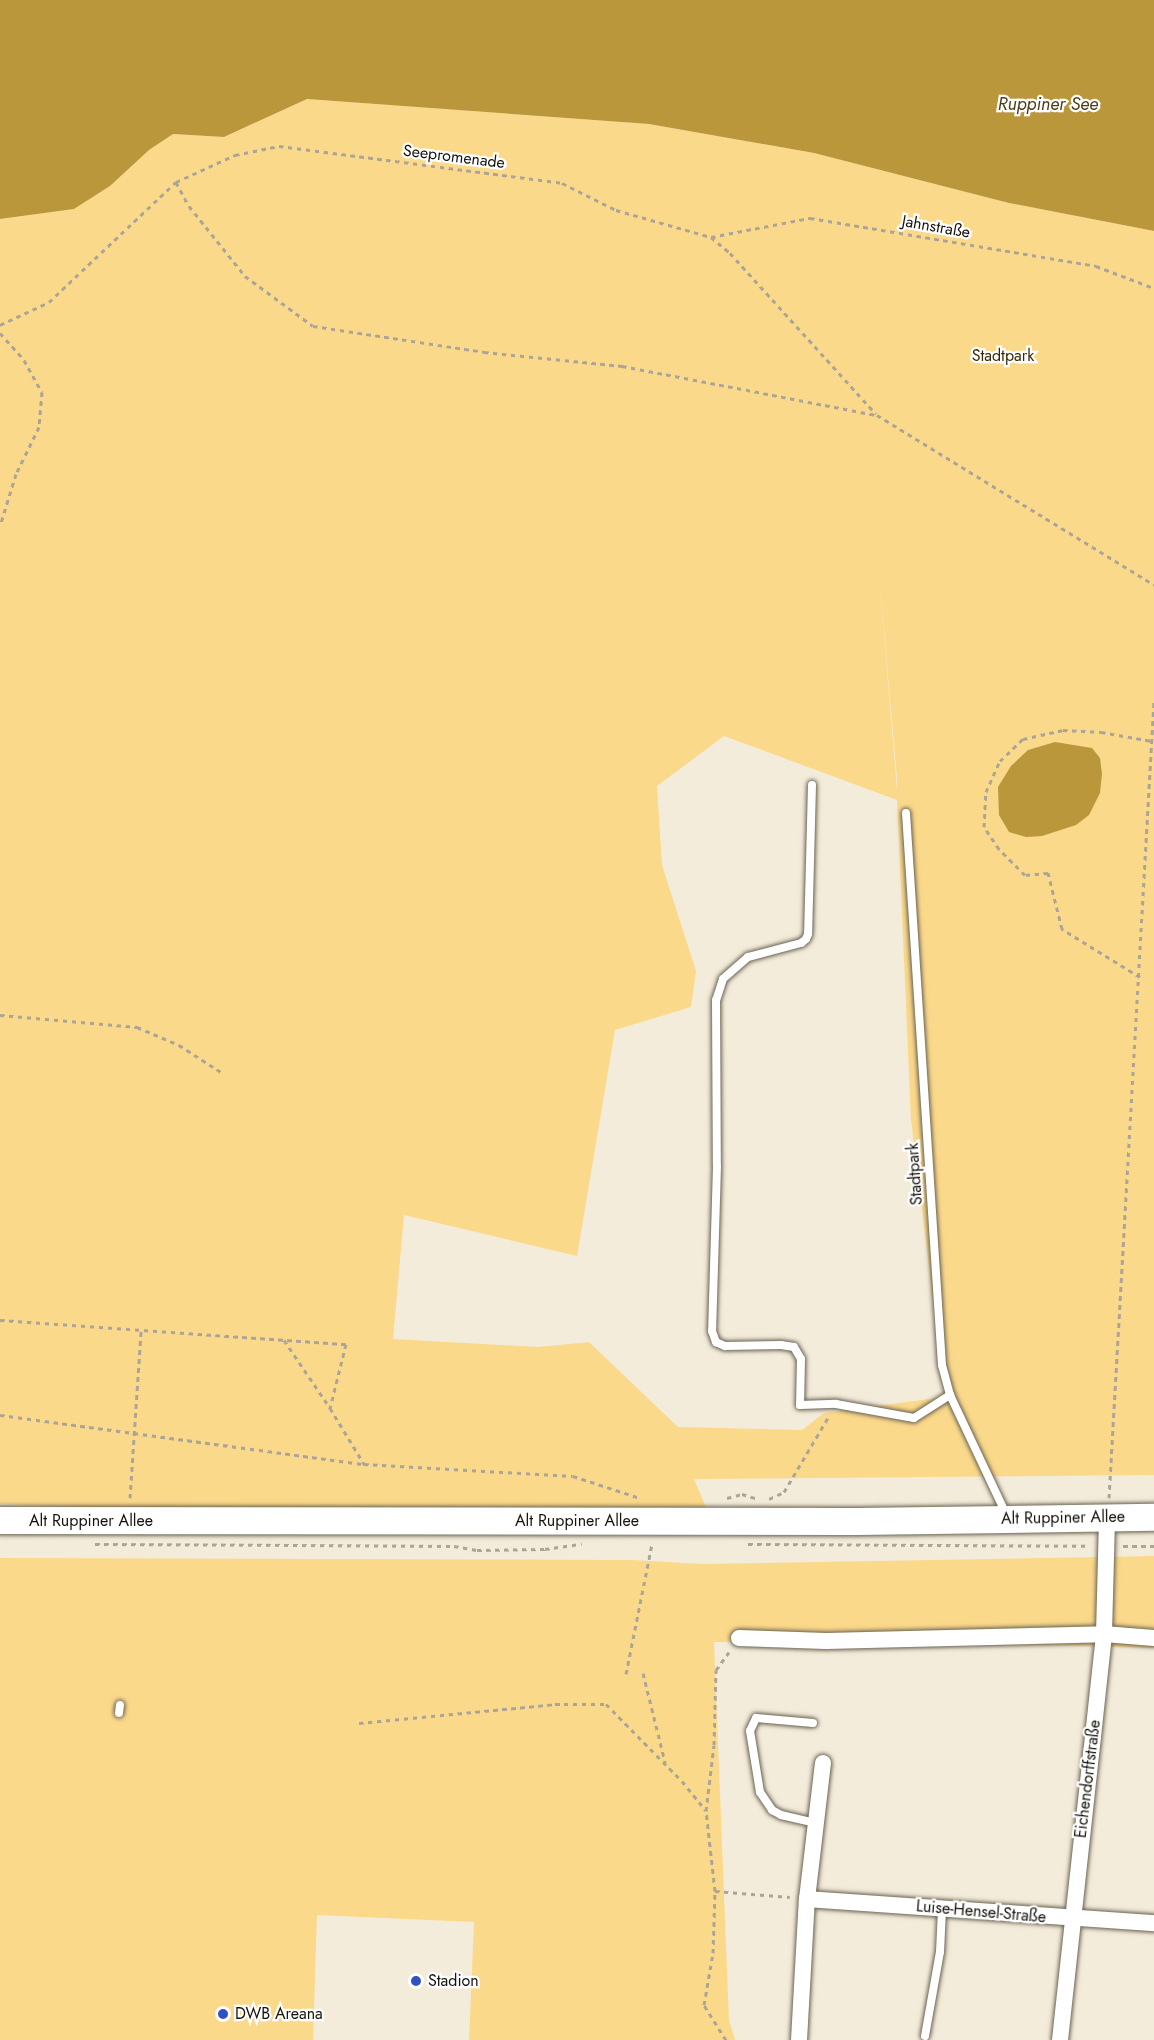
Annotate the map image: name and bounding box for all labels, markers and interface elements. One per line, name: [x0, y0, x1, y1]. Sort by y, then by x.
water label: Ruppiner See: [998, 93, 1098, 115]
street label: Seepromenade: [402, 141, 506, 173]
street label: Jahnstraße: [900, 212, 972, 242]
park label: Stadtpark: [972, 346, 1034, 366]
street label: Stadtpark: [903, 1142, 927, 1206]
street label: Alt Ruppiner Allee: [1001, 1507, 1125, 1529]
street label: Alt Ruppiner Allee: [29, 1511, 153, 1531]
street label: Alt Ruppiner Allee: [515, 1511, 639, 1531]
street label: Eichendorffstraße: [1071, 1719, 1105, 1839]
street label: Luise-Hensel-Straße: [915, 1897, 1047, 1927]
place label: Stadion: [428, 1971, 479, 1991]
marker: Stadion: [409, 1974, 423, 1988]
place label: DWB Areana: [235, 2004, 323, 2024]
marker: DWB Areana: [216, 2007, 230, 2021]

